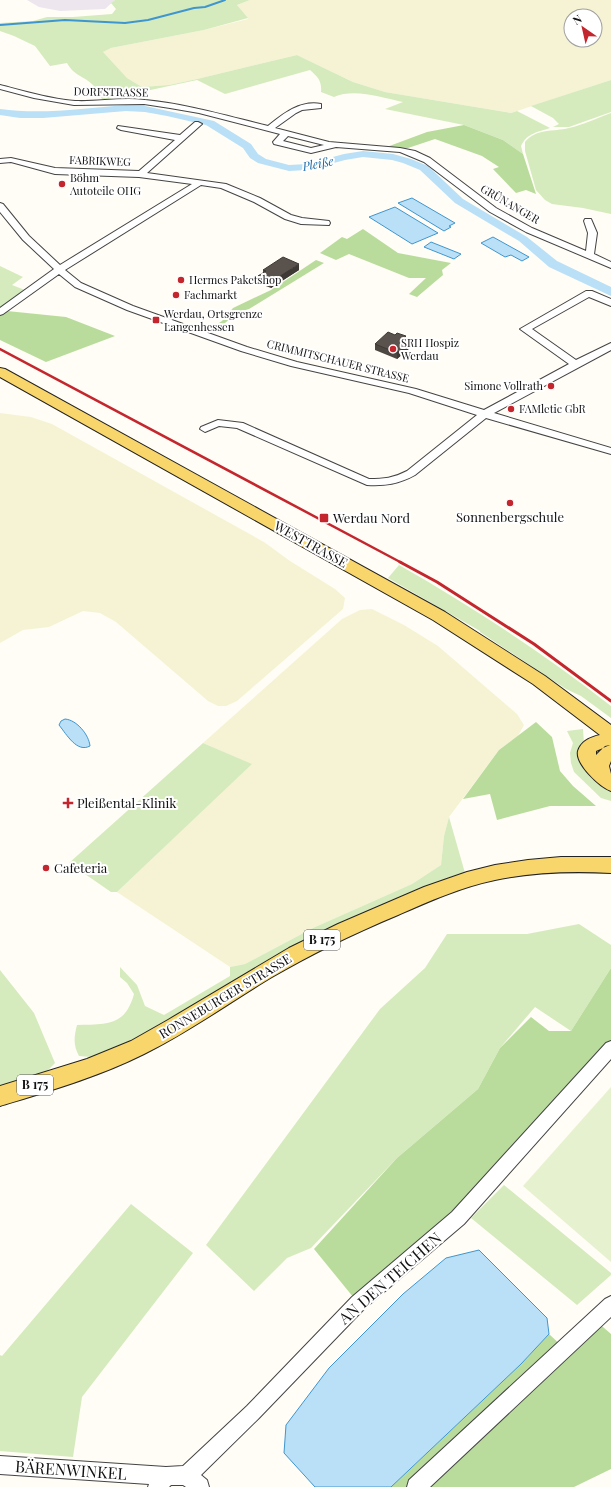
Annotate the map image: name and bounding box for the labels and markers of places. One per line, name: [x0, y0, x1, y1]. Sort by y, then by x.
place label: Böhm Autoteile OHG: [69, 170, 141, 198]
marker: Böhm Autoteile OHG: [57, 179, 67, 189]
place label: Hermes Paketshop: [189, 272, 281, 287]
marker: Hermes Paketshop: [176, 275, 186, 285]
place label: Fachmarkt: [184, 287, 237, 302]
marker: Fachmarkt: [171, 290, 181, 300]
place label: Werdau, Ortsgrenze Langenhessen: [163, 306, 263, 334]
marker: Werdau, Ortsgrenze Langenhessen: [151, 315, 161, 325]
place label: SRH Hospiz Werdau: [400, 335, 459, 363]
marker: SRH Hospiz Werdau: [388, 344, 398, 354]
place label: Simone Vollrath: [464, 378, 544, 393]
marker: Simone Vollrath: [546, 381, 556, 391]
place label: FAMletic GbR: [519, 401, 587, 416]
marker: FAMletic GbR: [506, 404, 516, 414]
marker: Sonnenbergschule: [505, 498, 515, 508]
place label: Sonnenbergschule: [456, 508, 564, 525]
place label: Werdau Nord: [332, 509, 410, 526]
marker: Werdau Nord: [318, 512, 330, 524]
place label: Pleißental-Klinik: [77, 794, 177, 811]
marker: Pleißental-Klinik: [62, 797, 74, 809]
place label: Cafeteria: [54, 859, 108, 876]
marker: Cafeteria: [41, 863, 51, 873]

